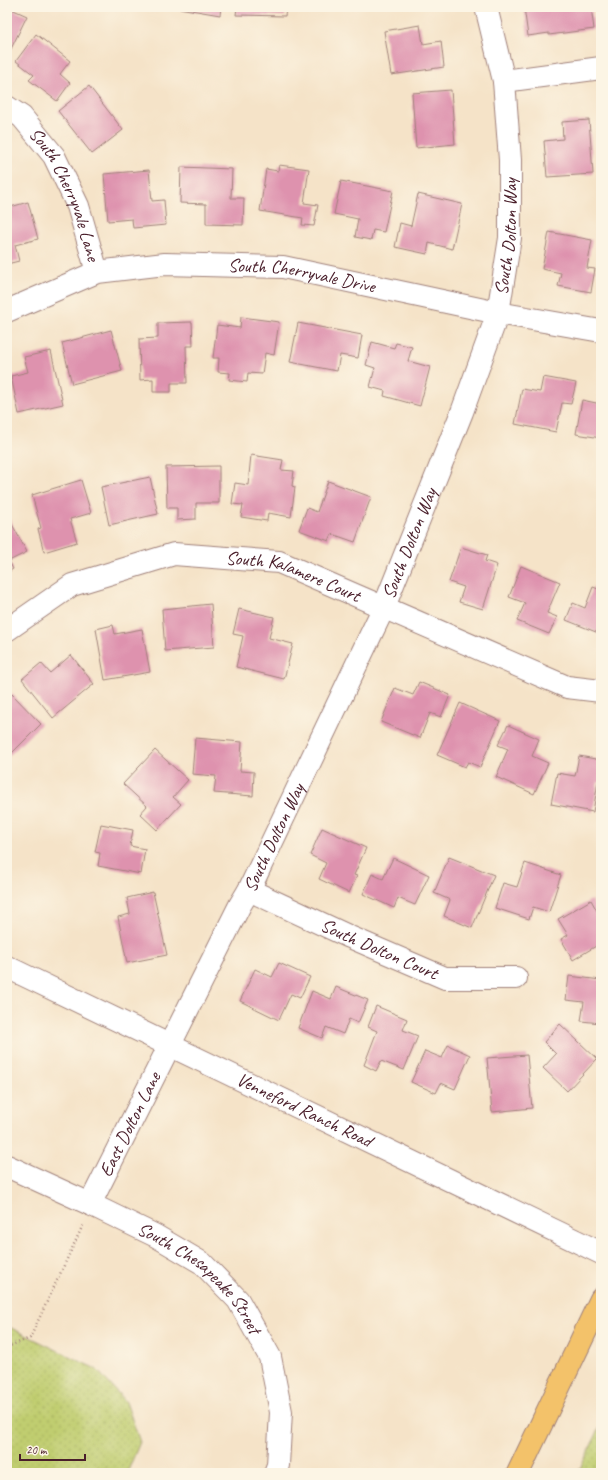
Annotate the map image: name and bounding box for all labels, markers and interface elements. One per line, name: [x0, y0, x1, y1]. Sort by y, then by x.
street label: South Cherryvale Lane: [24, 123, 106, 266]
street label: South Dolton Way: [489, 177, 522, 297]
street label: South Cherryvale Drive: [228, 254, 379, 299]
street label: South Dolton Way: [377, 483, 443, 602]
street label: South Kalamere Court: [225, 546, 366, 609]
street label: South Dolton Way: [238, 778, 311, 896]
street label: South Dolton Court: [317, 913, 443, 986]
street label: East Dolton Lane: [94, 1066, 167, 1181]
street label: Venneford Ranch Road: [233, 1067, 378, 1154]
street label: South Chesapeake Street: [133, 1217, 268, 1341]
scale bar: [20, 1436, 85, 1462]
text: 20 m: [26, 1442, 48, 1458]

